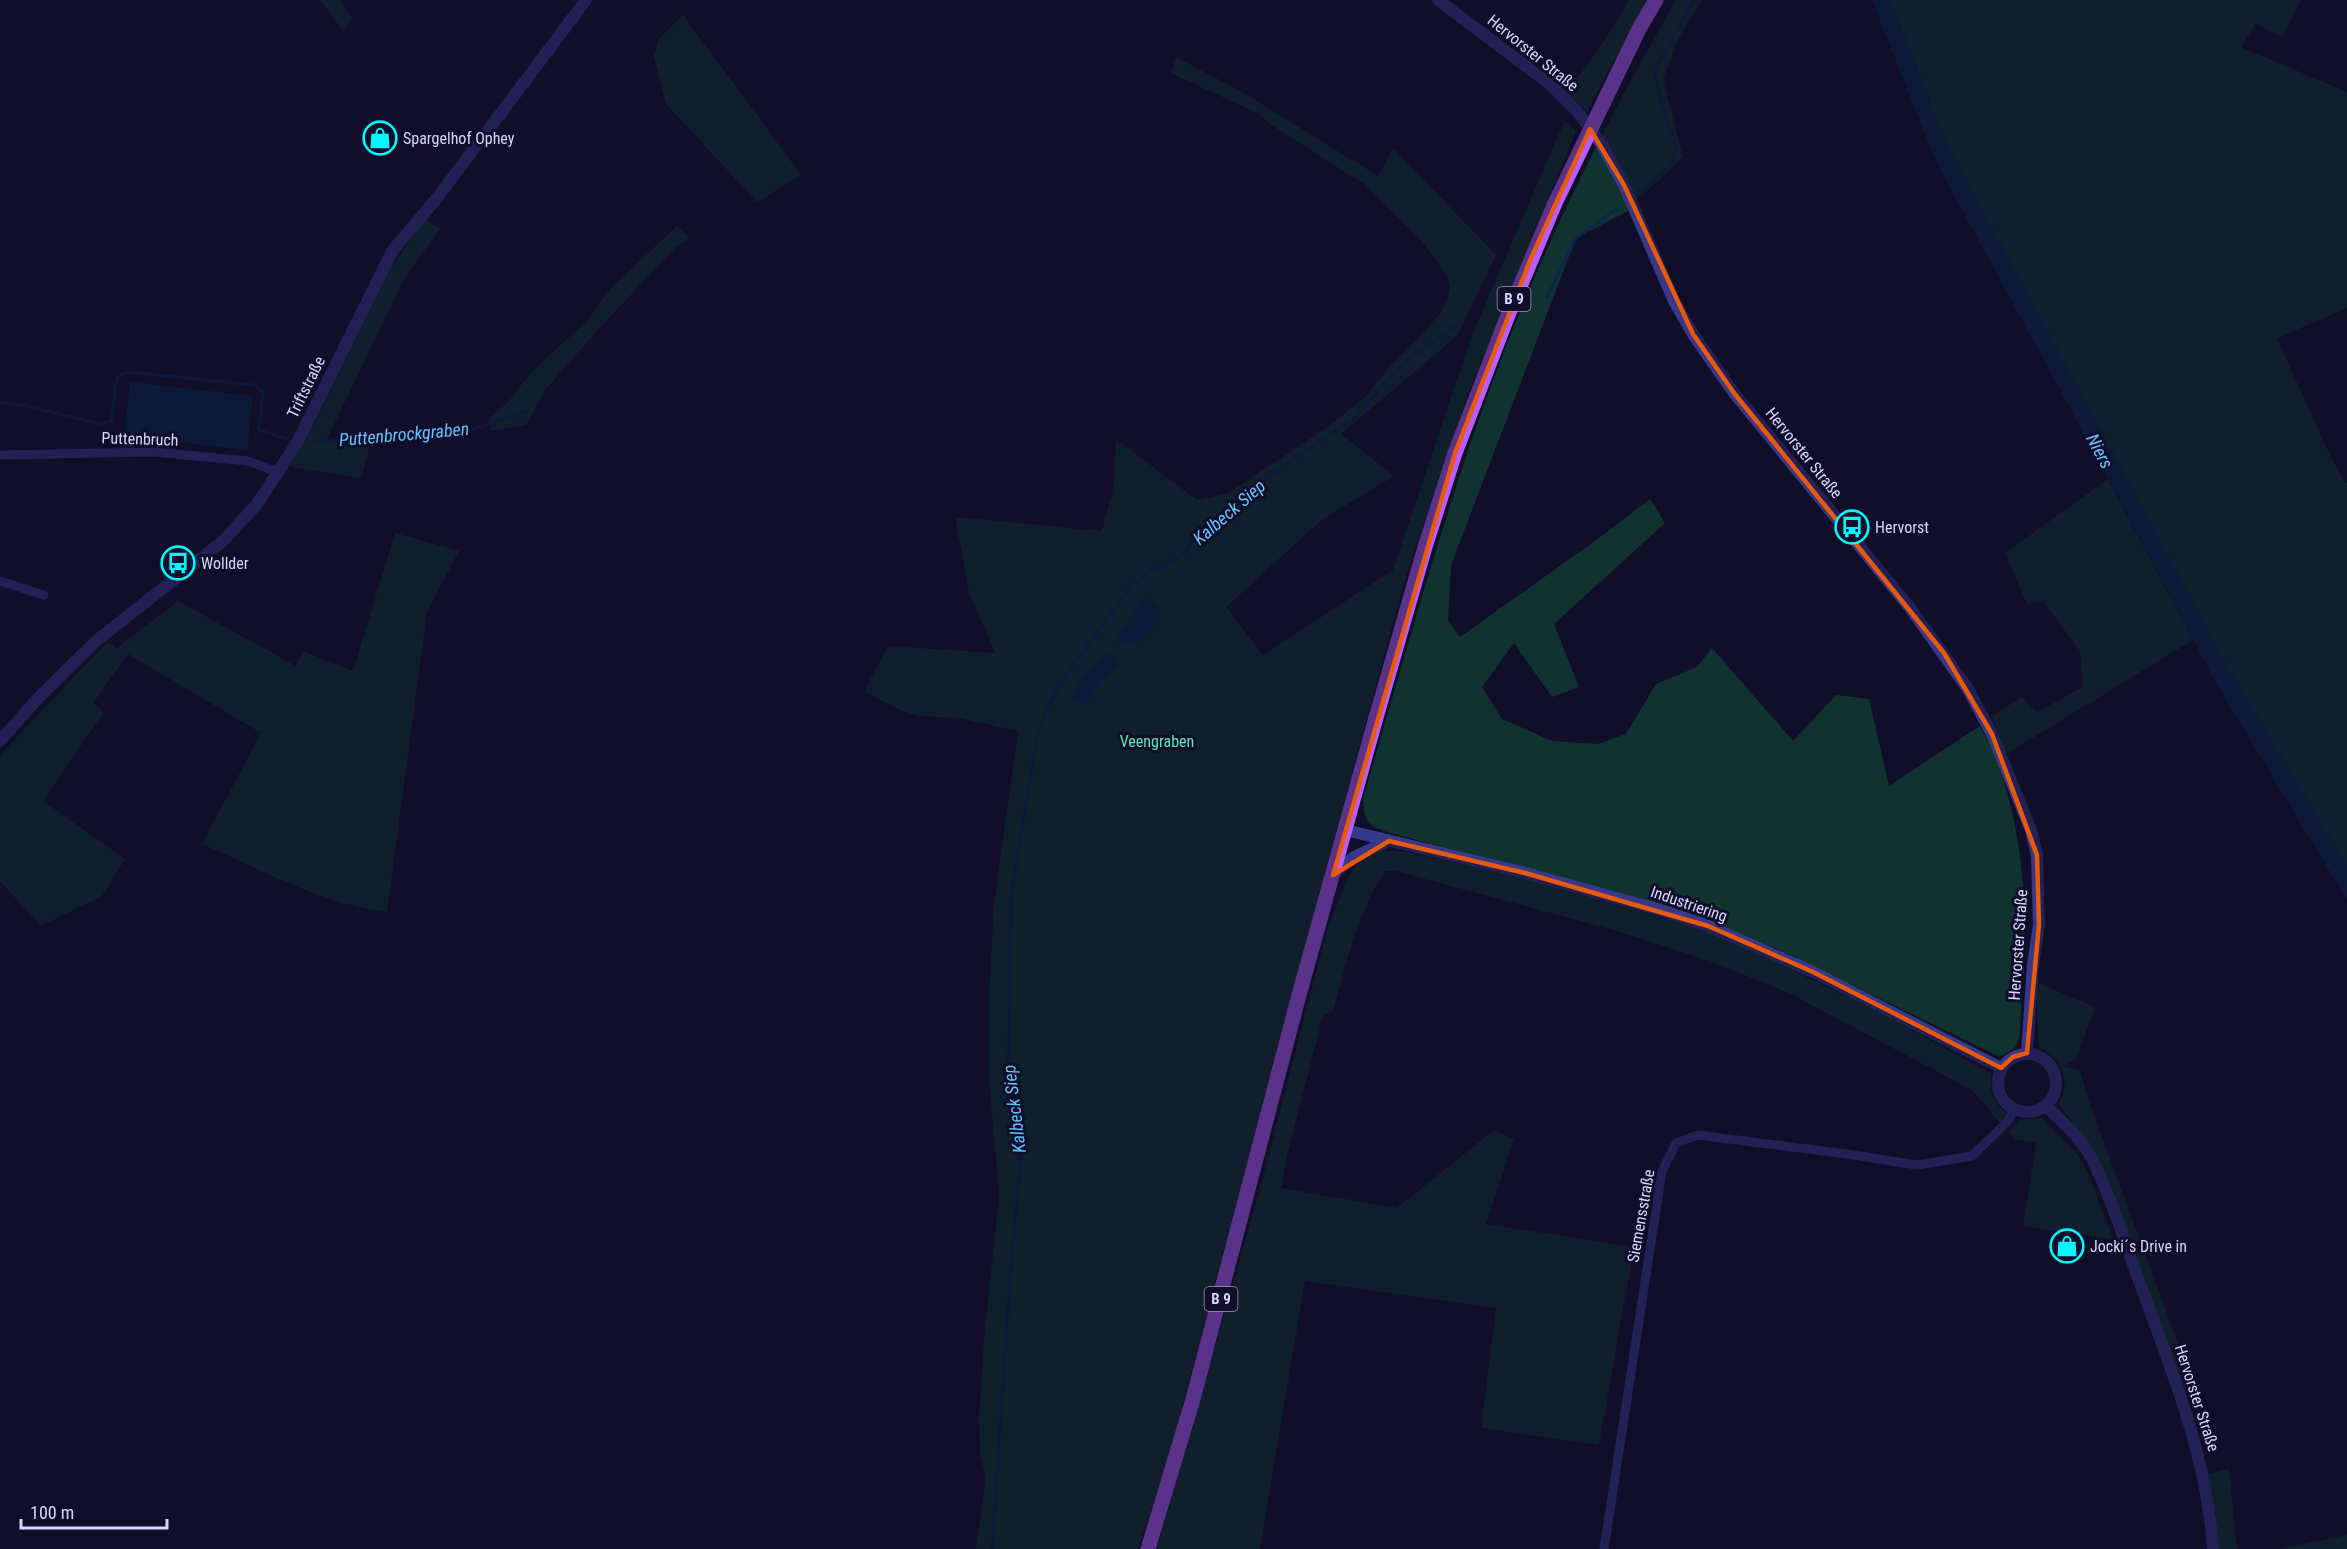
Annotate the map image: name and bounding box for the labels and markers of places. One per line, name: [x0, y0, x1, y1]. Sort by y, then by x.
shop icon: Spargelhof Ophey: [362, 120, 398, 156]
place label: Spargelhof Ophey: [403, 129, 515, 148]
bus stop icon: Hervorst: [1834, 509, 1870, 545]
place label: Hervorst: [1875, 518, 1929, 537]
bus stop icon: Wollder: [160, 545, 196, 581]
place label: Wollder: [201, 554, 249, 573]
shop icon: Jocki´s Drive in: [2049, 1228, 2085, 1264]
place label: Jocki´s Drive in: [2090, 1237, 2187, 1256]

